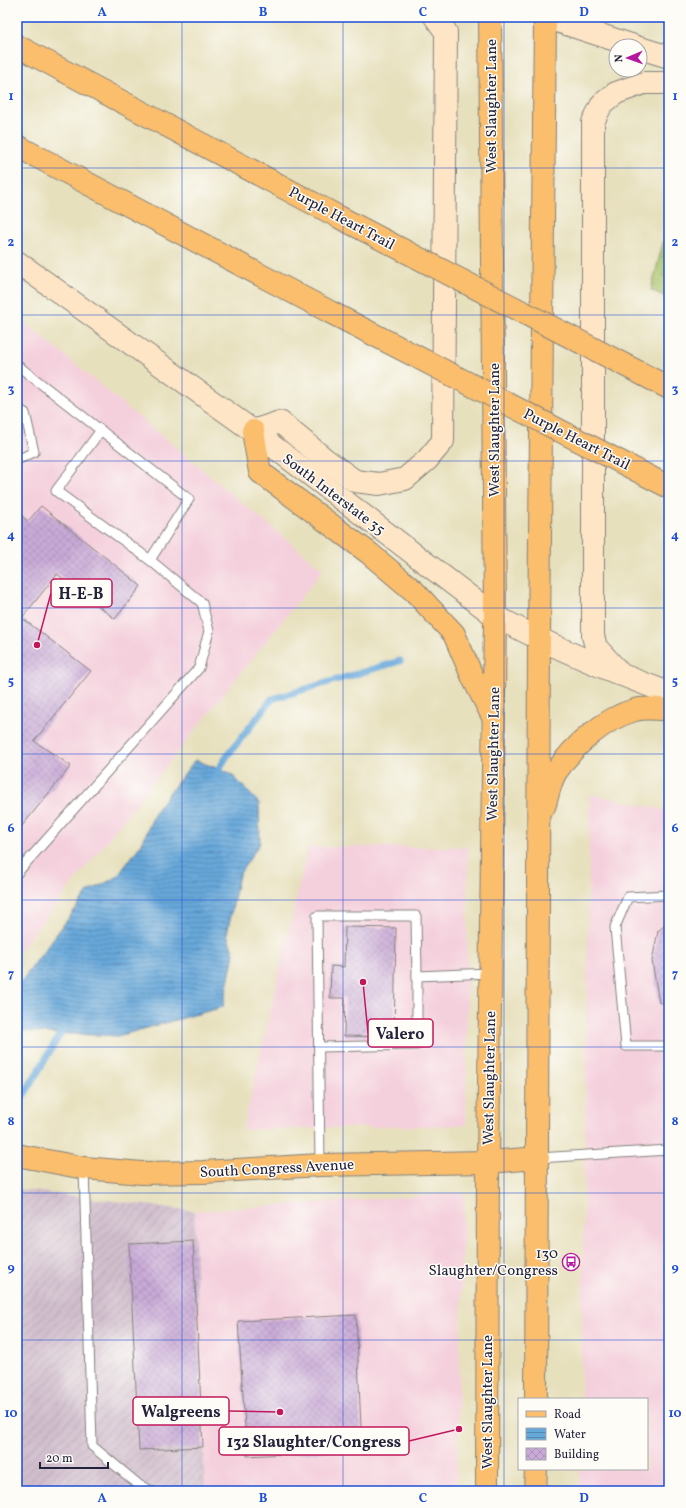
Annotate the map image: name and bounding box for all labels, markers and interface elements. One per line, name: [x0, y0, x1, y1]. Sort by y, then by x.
text: A: [97, 4, 107, 22]
text: B: [259, 4, 268, 22]
text: C: [419, 4, 427, 22]
text: D: [579, 4, 589, 22]
north arrow: [608, 38, 648, 78]
street label: West Slaughter Lane: [482, 39, 503, 173]
text: N: [612, 54, 627, 63]
text: 1: [8, 88, 14, 106]
text: 1: [672, 88, 678, 106]
street label: Purple Heart Trail: [285, 182, 398, 256]
text: 2: [8, 234, 15, 252]
text: 2: [672, 234, 679, 252]
street label: West Slaughter Lane: [485, 363, 506, 497]
text: 3: [8, 381, 15, 399]
text: 3: [672, 381, 679, 399]
street label: Purple Heart Trail: [519, 404, 633, 476]
street label: South Interstate 35: [277, 450, 389, 541]
text: 4: [7, 527, 15, 545]
text: 4: [671, 527, 679, 545]
callout: H-E-B: [51, 579, 112, 607]
text: H-E-B: [58, 584, 104, 606]
text: 5: [8, 673, 14, 691]
text: 5: [672, 673, 678, 691]
street label: West Slaughter Lane: [483, 687, 506, 821]
text: 6: [7, 820, 15, 838]
text: 6: [671, 820, 679, 838]
text: 7: [8, 966, 14, 984]
text: 7: [672, 966, 678, 984]
street label: West Slaughter Lane: [479, 1011, 502, 1145]
callout: Valero: [368, 1019, 433, 1047]
text: Valero: [376, 1024, 424, 1046]
text: 8: [7, 1113, 15, 1131]
text: 8: [671, 1113, 679, 1131]
street label: South Congress Avenue: [199, 1155, 355, 1184]
place label: 130 Slaughter/Congress: [428, 1244, 558, 1282]
bus stop icon: 130 Slaughter/Congress: [561, 1252, 581, 1272]
text: 9: [7, 1259, 15, 1277]
text: 9: [671, 1259, 679, 1277]
street label: West Slaughter Lane: [478, 1335, 499, 1469]
callout: Walgreens: [133, 1397, 229, 1425]
legend: [518, 1398, 648, 1470]
text: Walgreens: [141, 1402, 221, 1424]
text: 10: [4, 1405, 18, 1423]
text: 10: [668, 1405, 682, 1423]
text: Road: [554, 1407, 581, 1423]
callout: 132 Slaughter/Congress: [219, 1427, 409, 1455]
text: Water: [554, 1427, 586, 1443]
text: 132 Slaughter/Congress: [227, 1432, 401, 1454]
scale bar: [40, 1444, 108, 1470]
text: Building: [554, 1447, 599, 1463]
text: 20 m: [46, 1451, 73, 1467]
text: A: [97, 1490, 107, 1508]
text: B: [259, 1490, 268, 1508]
text: C: [419, 1490, 427, 1508]
text: D: [579, 1490, 589, 1508]

